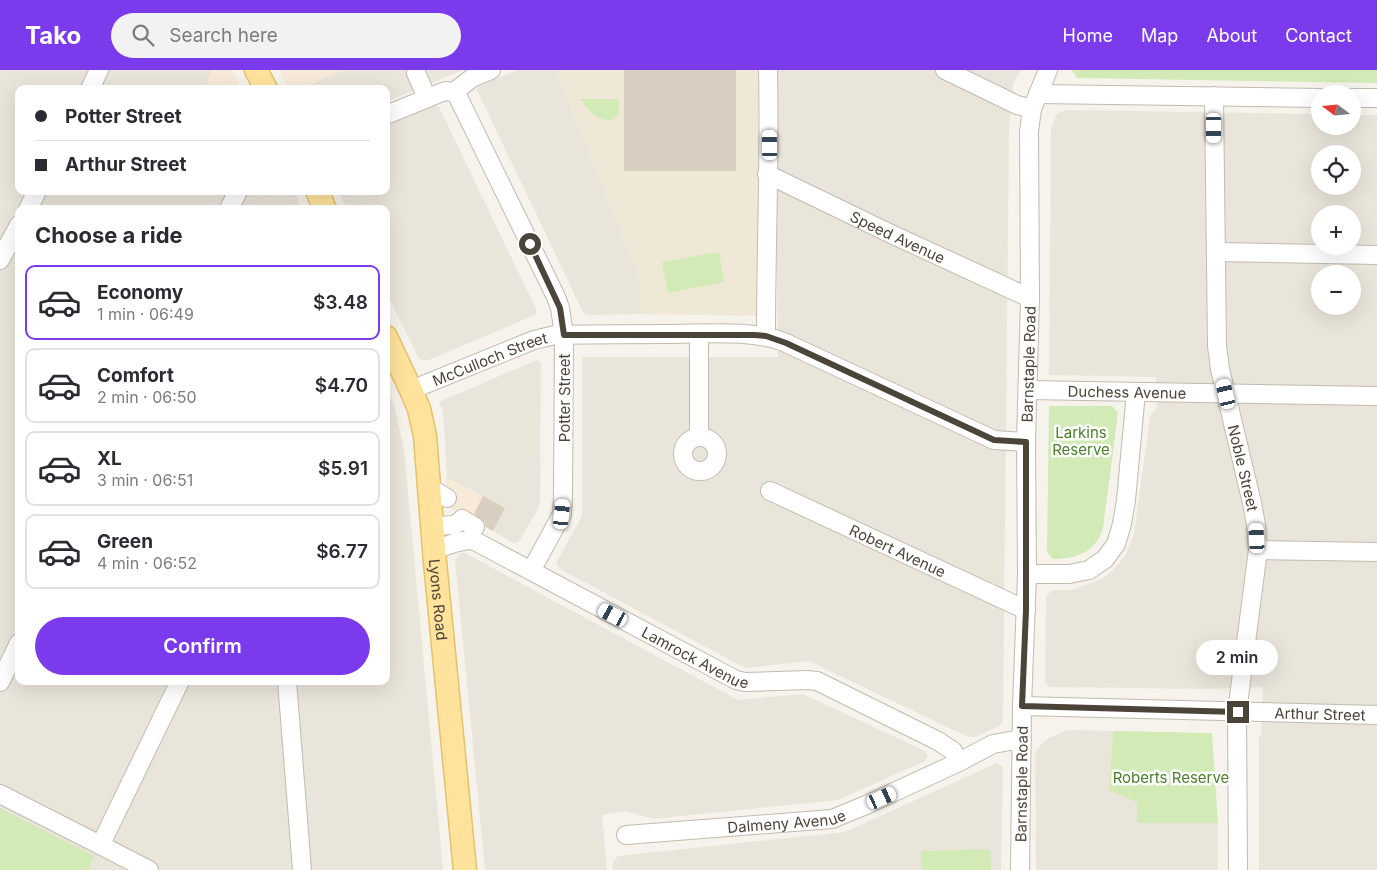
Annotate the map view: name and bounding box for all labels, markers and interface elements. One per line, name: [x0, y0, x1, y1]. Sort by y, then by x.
search box: [111, 13, 461, 58]
text: Tako: [25, 21, 81, 50]
icon: search: [129, 21, 157, 49]
text: Search here: [169, 24, 278, 47]
text: Home: [1063, 25, 1113, 46]
text: Map: [1141, 25, 1178, 46]
text: About: [1206, 25, 1257, 46]
text: Contact: [1285, 25, 1352, 46]
north arrow: [1311, 85, 1361, 135]
map controls: [1311, 85, 1361, 315]
text: Potter Street: [65, 105, 182, 128]
car: [1206, 113, 1221, 143]
car: [762, 130, 777, 160]
button: locate: [1311, 145, 1361, 195]
text: Arthur Street: [65, 153, 186, 176]
button: +: [1311, 205, 1361, 255]
street label: Speed Avenue: [847, 206, 948, 267]
text: Choose a ride: [35, 222, 183, 248]
route start: [519, 233, 541, 255]
button: −: [1311, 265, 1361, 315]
icon: car: [37, 280, 82, 325]
text: Economy: [97, 281, 183, 304]
text: $3.48: [313, 291, 368, 314]
text: 1 min · 06:49: [97, 304, 194, 324]
street label: Barnstaple Road: [1017, 306, 1039, 423]
street label: McCulloch Street: [430, 328, 549, 390]
street label: Potter Street: [555, 354, 574, 442]
icon: car: [37, 363, 82, 408]
text: Comfort: [97, 364, 174, 387]
text: $4.70: [315, 374, 368, 397]
car: [1215, 378, 1236, 410]
street label: Duchess Avenue: [1067, 381, 1186, 402]
text: 2 min · 06:50: [97, 387, 197, 407]
park label: Larkins Reserve: [1052, 423, 1110, 459]
street label: Noble Street: [1224, 423, 1263, 513]
icon: car: [37, 446, 82, 491]
text: XL: [97, 447, 122, 470]
text: $5.91: [318, 457, 368, 480]
text: 3 min · 06:51: [97, 470, 193, 490]
car: [552, 498, 571, 530]
street label: Robert Avenue: [847, 520, 949, 581]
car: [1248, 523, 1265, 553]
icon: car: [37, 529, 82, 574]
text: Green: [97, 530, 153, 553]
text: $6.77: [316, 540, 368, 563]
text: 4 min · 06:52: [97, 553, 197, 573]
street label: Lyons Road: [425, 558, 452, 641]
car: [596, 601, 629, 629]
button: Confirm: [35, 617, 370, 675]
street label: Lamrock Avenue: [639, 622, 751, 692]
callout: 2 min: [1197, 640, 1279, 674]
text: 2 min: [1216, 647, 1258, 667]
route end: [1227, 701, 1249, 723]
street label: Arthur Street: [1274, 703, 1366, 724]
street label: Barnstaple Road: [1011, 726, 1031, 842]
park label: Roberts Reserve: [1113, 768, 1229, 787]
car: [865, 785, 898, 811]
street label: Dalmeny Avenue: [727, 805, 848, 837]

